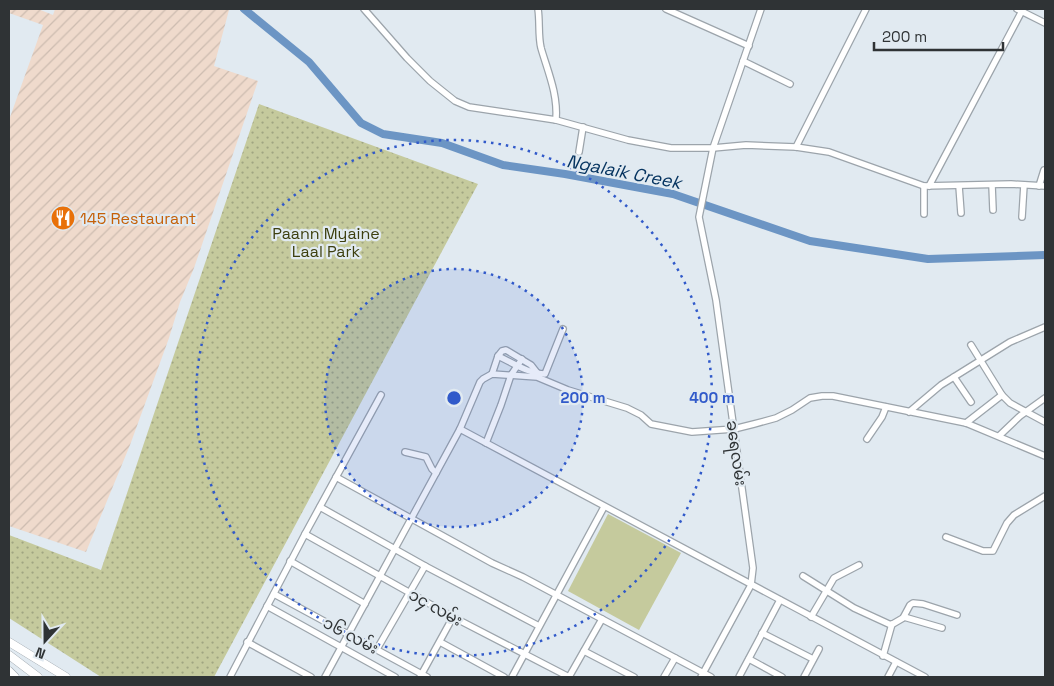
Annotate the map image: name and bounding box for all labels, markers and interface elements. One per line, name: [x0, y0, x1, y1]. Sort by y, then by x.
scale bar: [874, 20, 1003, 52]
text: 200 m: [882, 27, 927, 46]
water label: Ngalaik Creek: [565, 149, 686, 194]
restaurant icon: 145 Restaurant: [50, 205, 76, 231]
place label: 145 Restaurant: [80, 208, 196, 229]
park label: Paann Myaine Laal Park: [272, 223, 380, 262]
text: 200 m: [561, 388, 605, 407]
text: 400 m: [689, 388, 735, 407]
centre of rings: [445, 389, 463, 407]
street label: ခရေလမ်း: [719, 419, 752, 488]
street label: ၁၄ လမ်း: [404, 583, 467, 633]
street label: ၁၆ လမ်း: [319, 611, 383, 659]
north arrow: [20, 616, 70, 666]
text: N: [33, 643, 48, 663]

